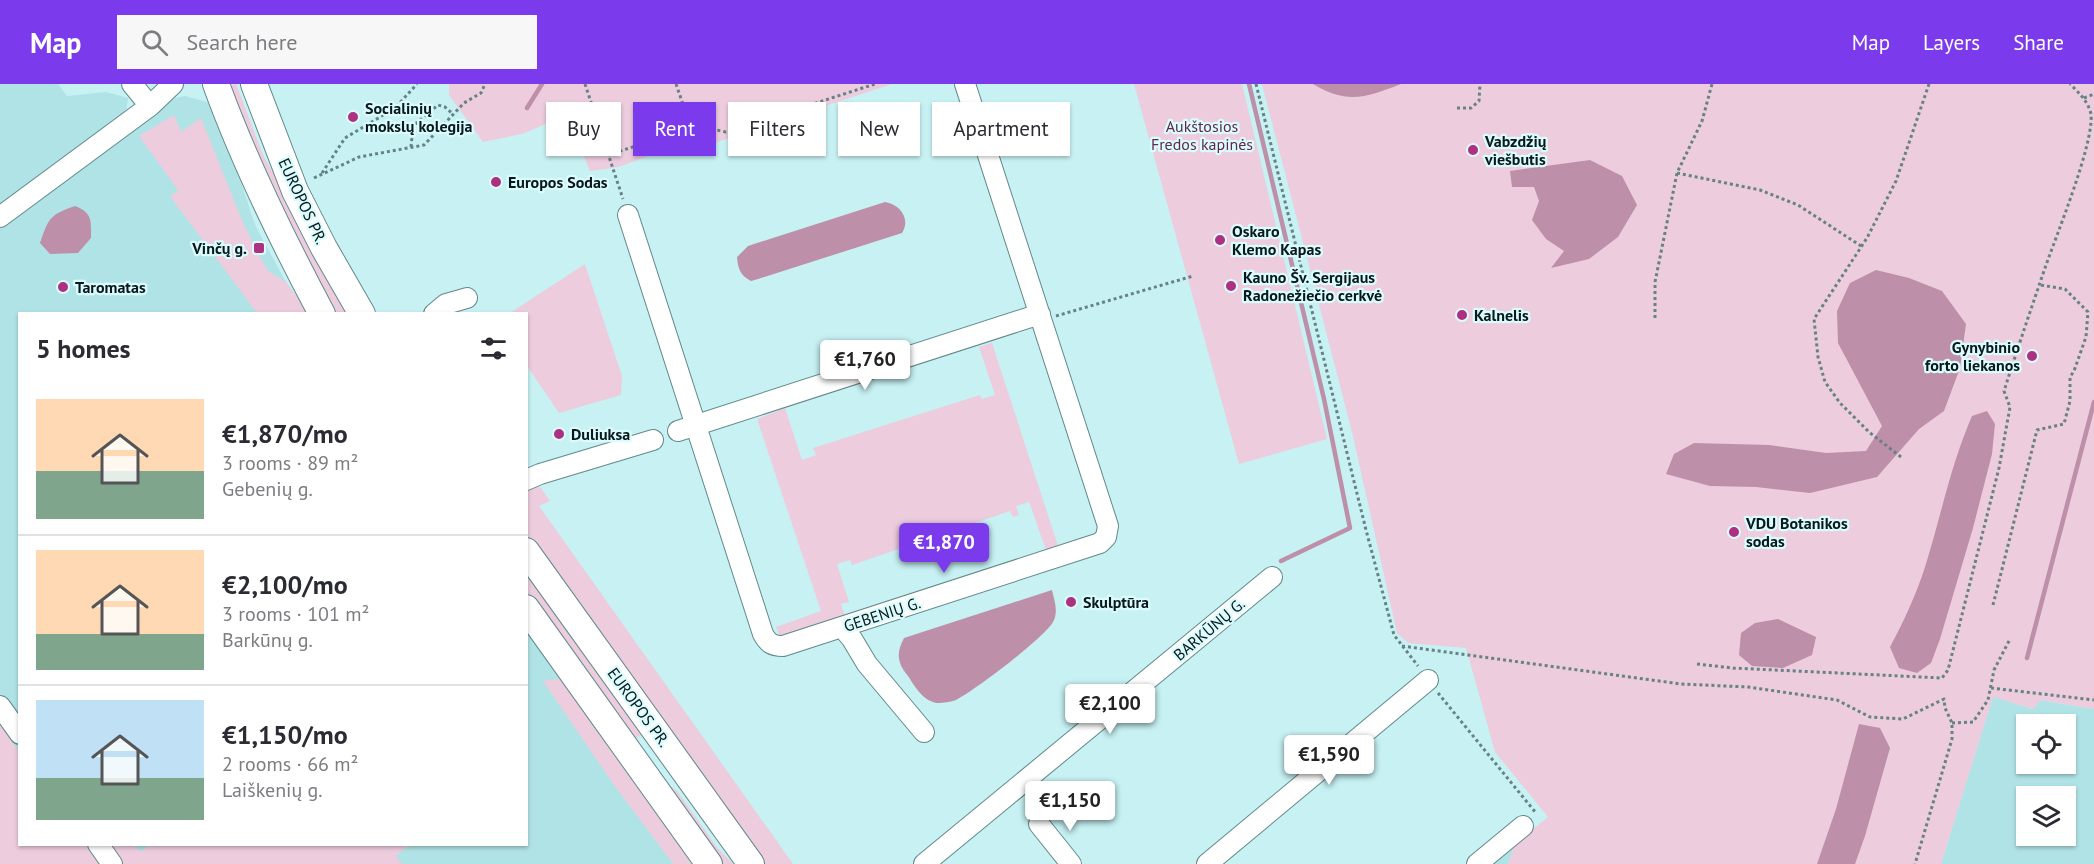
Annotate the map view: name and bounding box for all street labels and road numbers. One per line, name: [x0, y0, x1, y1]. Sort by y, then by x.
street label: EUROPOS PR.: [274, 155, 332, 247]
street label: GEBENIŲ G.: [841, 592, 923, 636]
street label: BARKŪNŲ G.: [1169, 593, 1249, 665]
street label: EUROPOS PR.: [604, 663, 674, 751]

